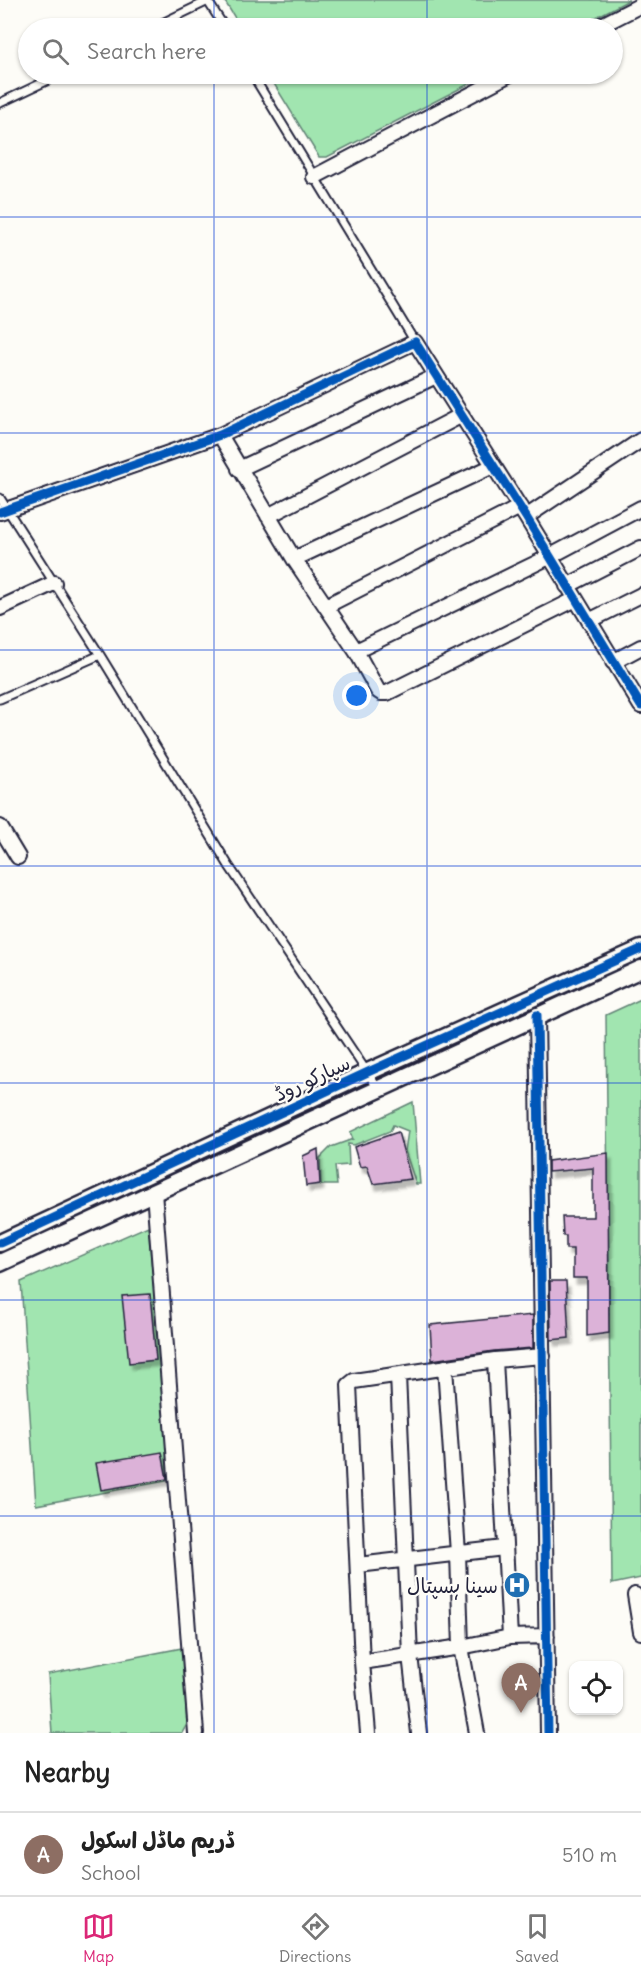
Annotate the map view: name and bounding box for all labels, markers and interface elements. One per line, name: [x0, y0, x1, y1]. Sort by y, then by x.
search box: [18, 18, 623, 84]
icon: search: [39, 35, 72, 68]
text: Search here: [87, 37, 206, 65]
your location: [342, 681, 371, 710]
street label: سپارکو روڈ: [270, 1050, 354, 1107]
hospital icon: سینا ہسپتال: [502, 1570, 532, 1600]
place label: سینا ہسپتال: [407, 1573, 498, 1600]
map controls: [569, 1661, 623, 1715]
button: locate: [569, 1661, 623, 1715]
pin: A: [502, 1664, 540, 1713]
text: Nearby: [24, 1756, 110, 1789]
text: ڈریم ماڈل اسکول: [81, 1826, 235, 1854]
text: A: [37, 1842, 50, 1867]
text: 510 m: [562, 1842, 617, 1867]
text: School: [81, 1860, 141, 1885]
tab: Map: [82, 1910, 115, 1966]
tab: Directions: [279, 1910, 351, 1966]
tab: Saved: [515, 1910, 559, 1966]

